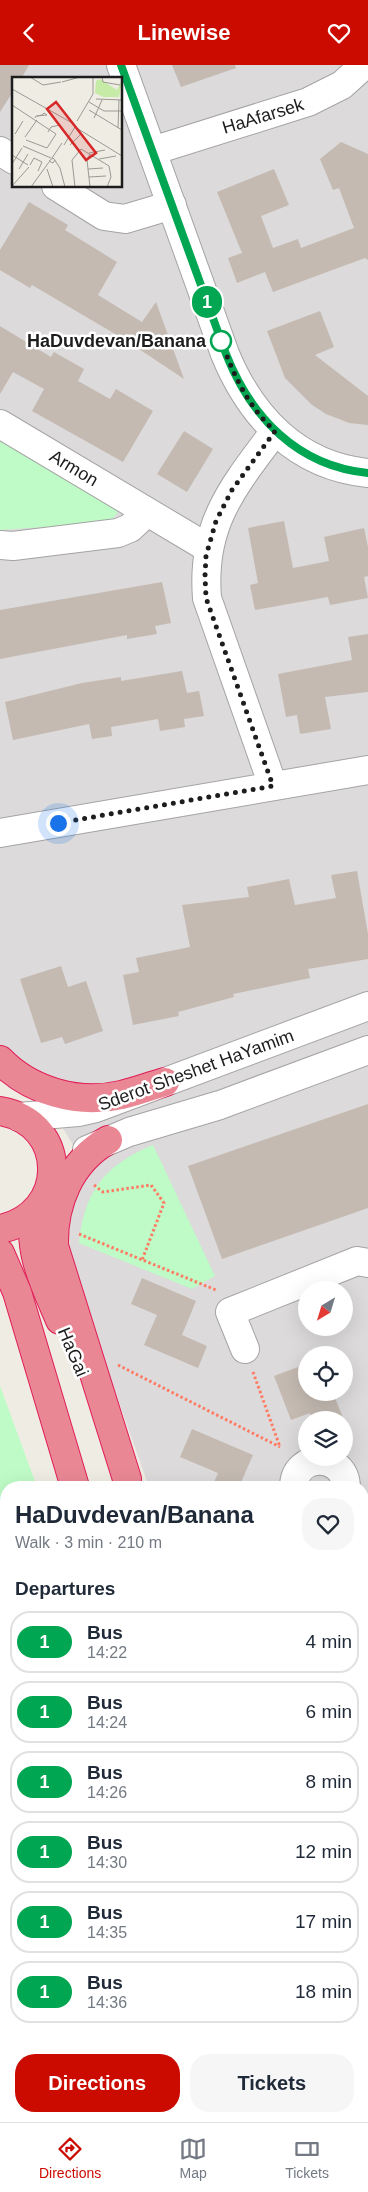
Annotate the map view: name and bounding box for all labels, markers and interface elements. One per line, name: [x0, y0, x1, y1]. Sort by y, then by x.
icon: back: [15, 19, 43, 47]
icon: heart: [325, 19, 353, 47]
text: Linewise: [138, 20, 230, 45]
inset map: [12, 77, 122, 187]
street label: HaAfarsek: [220, 94, 307, 138]
line badge: 1: [191, 286, 223, 318]
text: 1: [202, 292, 212, 312]
marker: HaDuvdevan/Banana: [210, 330, 232, 352]
place label: HaDuvdevan/Banana: [27, 331, 207, 351]
street label: Armon: [46, 446, 102, 490]
your location: [46, 811, 71, 836]
street label: Sderot Sheshet HaYamim: [95, 1025, 297, 1115]
north arrow: [298, 1281, 352, 1336]
map controls: [298, 1281, 353, 1466]
street label: HaGai: [54, 1325, 92, 1379]
button: locate: [298, 1346, 353, 1401]
button: layers: [298, 1411, 353, 1466]
button: heart: [302, 1498, 354, 1550]
text: HaDuvdevan/Banana: [15, 1501, 254, 1528]
text: Walk · 3 min · 210 m: [15, 1534, 162, 1551]
text: Departures: [15, 1578, 115, 1599]
text: Bus: [87, 1622, 123, 1643]
text: 4 min: [306, 1631, 352, 1652]
text: 1: [39, 1632, 50, 1652]
text: 14:22: [87, 1644, 127, 1661]
text: Bus: [87, 1692, 123, 1713]
text: 6 min: [306, 1701, 352, 1722]
text: 1: [39, 1702, 50, 1722]
text: 14:24: [87, 1714, 127, 1731]
text: Bus: [87, 1762, 123, 1783]
text: 8 min: [306, 1771, 352, 1792]
text: 1: [39, 1772, 50, 1792]
text: 14:26: [87, 1784, 127, 1801]
text: Bus: [87, 1832, 123, 1853]
text: 12 min: [295, 1841, 352, 1862]
text: 1: [39, 1842, 50, 1862]
text: 14:30: [87, 1854, 127, 1871]
text: Bus: [87, 1902, 123, 1923]
text: 17 min: [295, 1911, 352, 1932]
text: 1: [39, 1912, 50, 1932]
text: 14:35: [87, 1924, 127, 1941]
text: Bus: [87, 1972, 123, 1993]
text: 18 min: [295, 1981, 352, 2002]
text: 1: [39, 1982, 50, 2002]
text: 14:36: [87, 1994, 127, 2011]
button: Directions: [15, 2054, 180, 2112]
button: Tickets: [190, 2054, 354, 2112]
tab: Directions: [39, 2135, 101, 2181]
tab: Map: [179, 2135, 207, 2181]
tab: Tickets: [285, 2135, 329, 2181]

